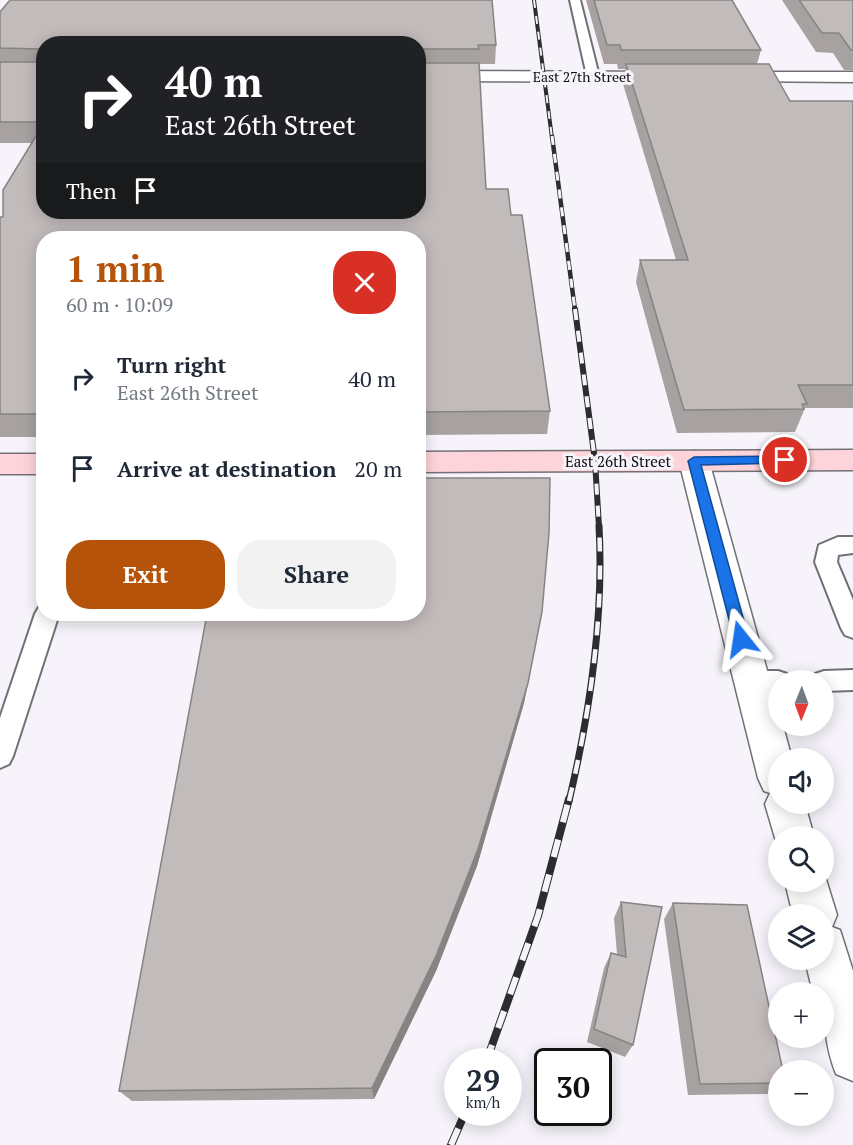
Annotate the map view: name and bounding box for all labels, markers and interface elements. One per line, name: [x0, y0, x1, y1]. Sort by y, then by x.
text: 40 m: [165, 53, 263, 109]
icon: right: [66, 60, 144, 138]
street label: East 27th Street: [533, 67, 632, 86]
text: East 26th Street: [165, 107, 356, 143]
icon: arrive: [129, 174, 162, 207]
text: Then: [66, 176, 117, 205]
text: 1 min: [66, 245, 164, 292]
button: close: [333, 251, 396, 314]
text: 60 m · 10:09: [66, 291, 173, 318]
text: Turn right: [117, 350, 226, 379]
icon: right: [66, 362, 99, 395]
text: 40 m: [348, 364, 396, 393]
text: East 26th Street: [117, 379, 258, 406]
pin: [759, 434, 810, 485]
icon: arrive: [768, 443, 801, 476]
street label: East 26th Street: [565, 451, 671, 471]
icon: arrive: [66, 452, 99, 485]
text: Arrive at destination: [117, 454, 336, 483]
text: 20 m: [354, 454, 402, 483]
button: Exit: [66, 540, 225, 609]
button: Share: [237, 540, 396, 609]
position arrow: [709, 607, 773, 671]
north arrow: [768, 670, 834, 736]
map controls: [768, 670, 834, 1126]
button: sound: [768, 748, 834, 814]
button: search: [768, 826, 834, 892]
button: layers: [768, 904, 834, 970]
button: +: [768, 982, 834, 1048]
speed limit sign: 30: [534, 1048, 612, 1126]
text: 29: [466, 1060, 500, 1100]
button: −: [768, 1060, 834, 1126]
text: km/h: [466, 1092, 500, 1112]

